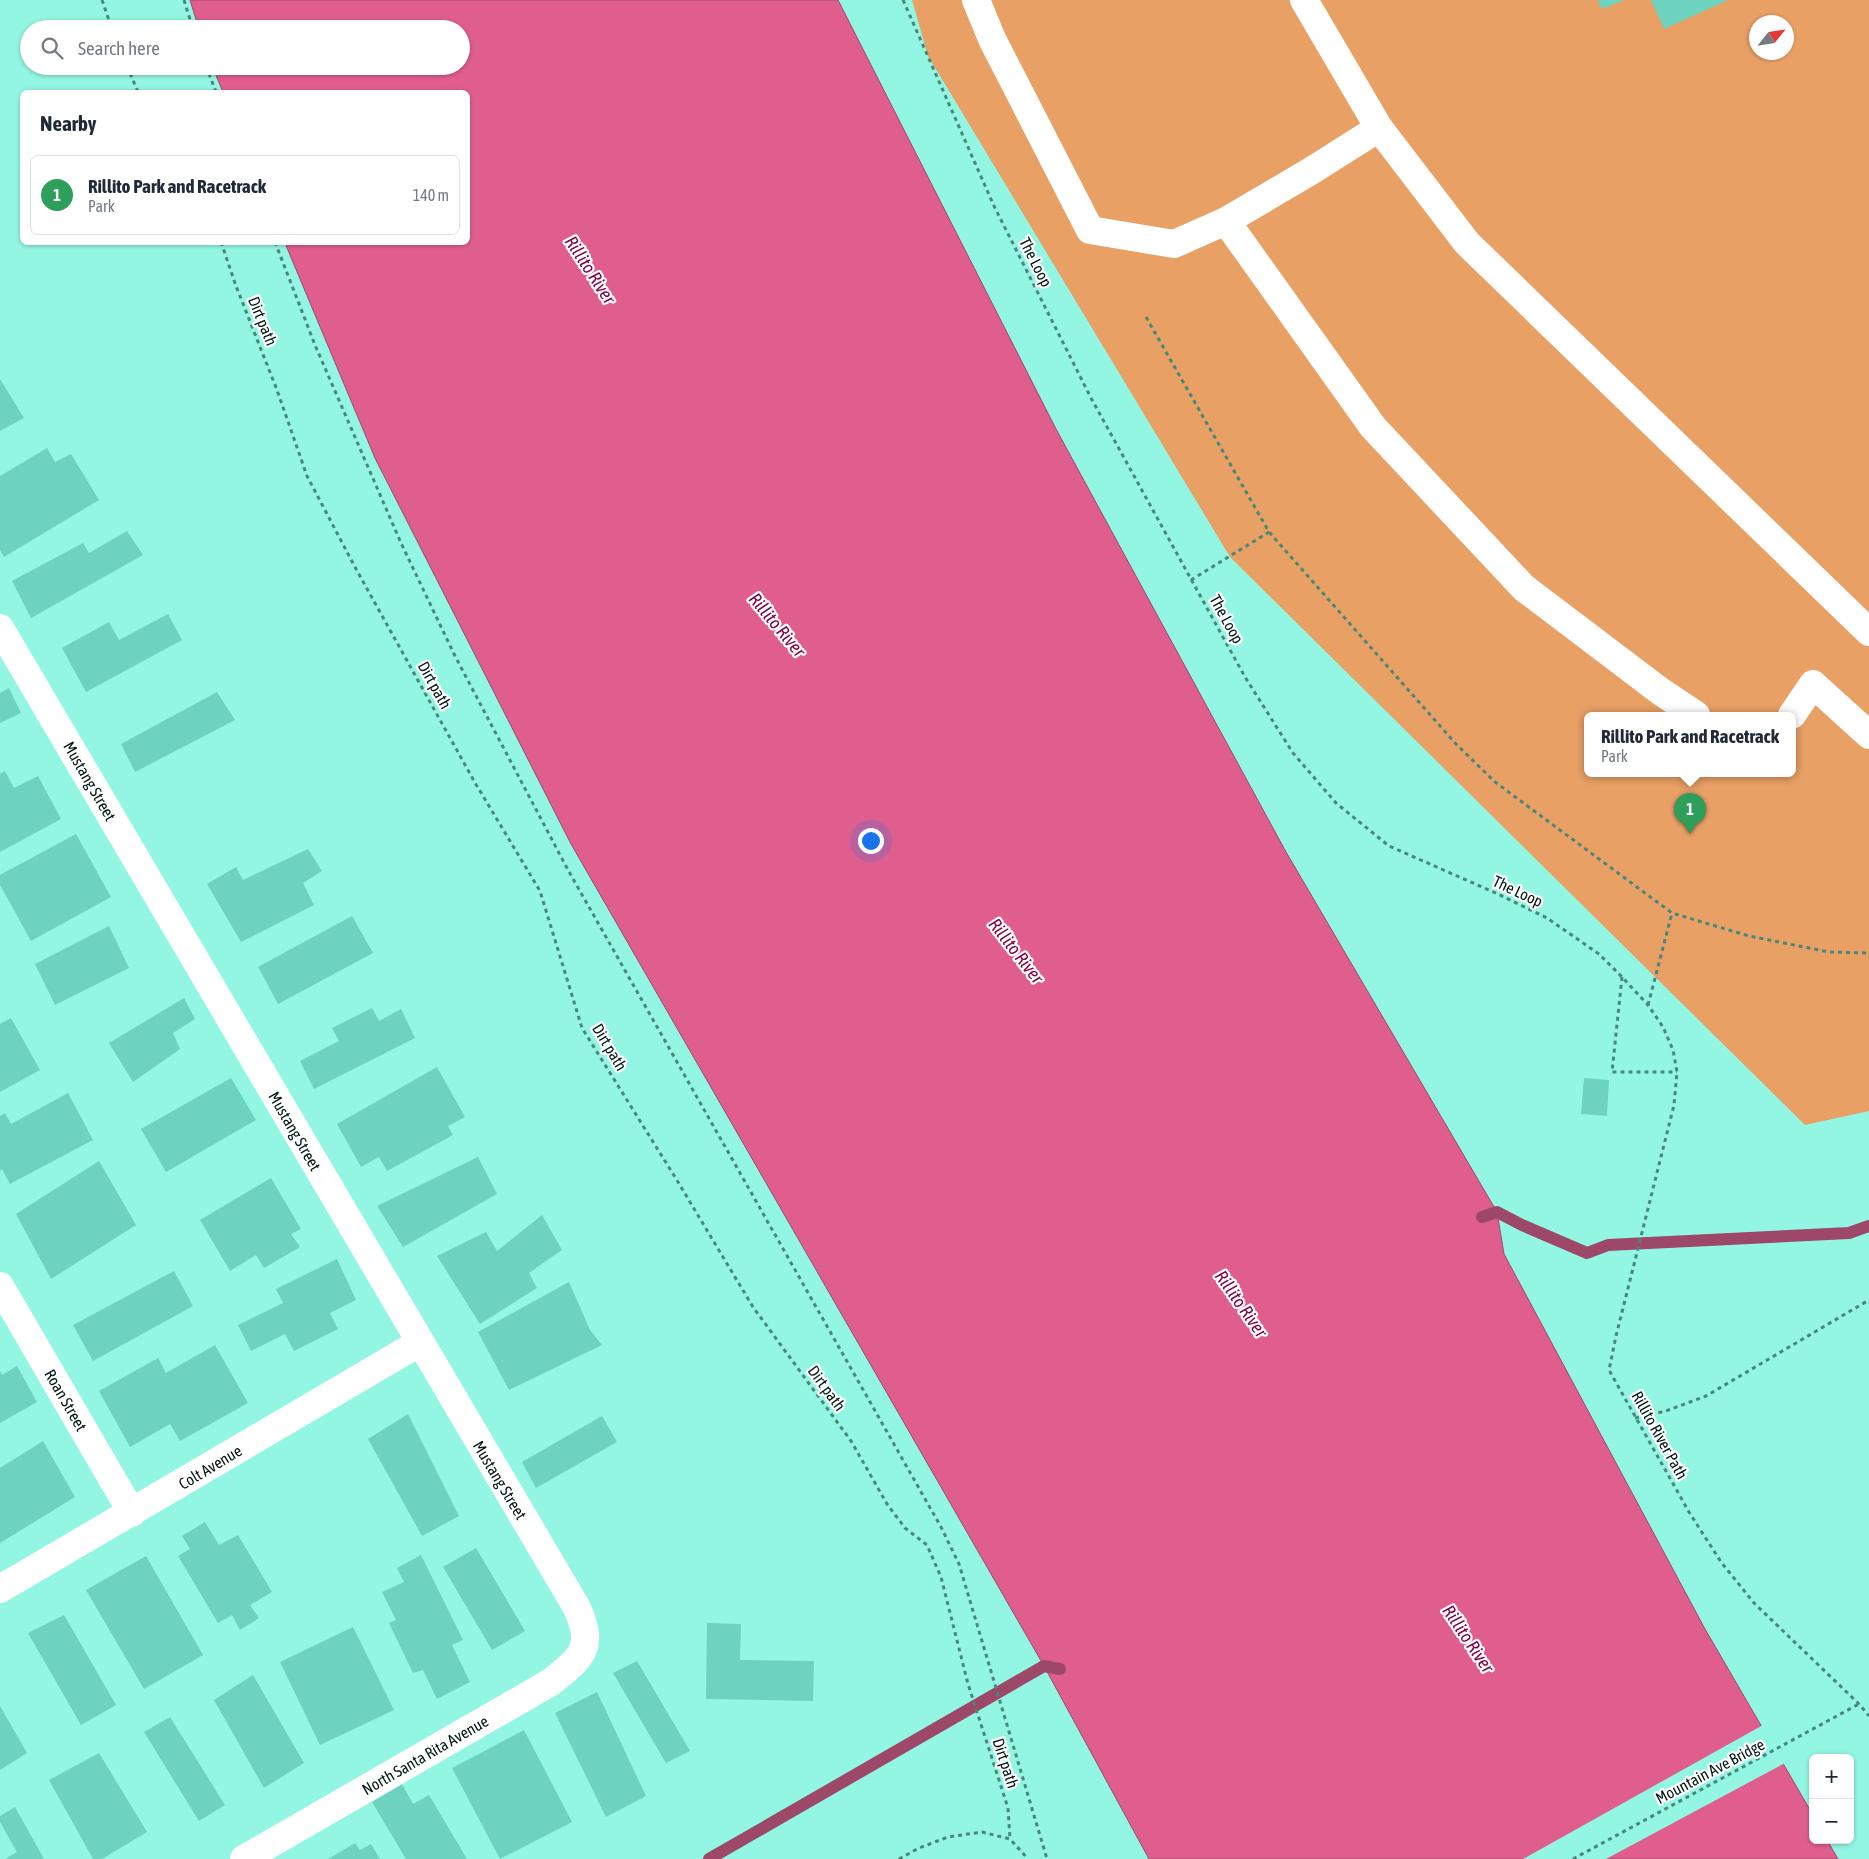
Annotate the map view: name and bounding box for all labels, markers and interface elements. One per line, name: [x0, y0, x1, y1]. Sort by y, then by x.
north arrow: [1749, 15, 1794, 60]
search box: [20, 20, 470, 75]
icon: search: [38, 34, 66, 62]
text: Search here: [78, 37, 160, 59]
text: Nearby: [40, 111, 96, 135]
text: Rillito Park and Racetrack: [88, 175, 266, 197]
text: 1: [53, 186, 61, 204]
text: 140 m: [413, 186, 449, 204]
text: Park: [88, 197, 115, 215]
water label: Rillito River: [561, 232, 620, 308]
street label: The Loop: [1015, 234, 1056, 290]
street label: Dirt path: [244, 294, 281, 349]
water label: Rillito River: [745, 589, 810, 661]
street label: The Loop: [1205, 592, 1248, 647]
street label: Dirt path: [414, 658, 455, 712]
popup: [1584, 712, 1796, 777]
text: Rillito Park and Racetrack: [1601, 725, 1779, 747]
street label: Mustang Street: [59, 738, 120, 824]
text: Park: [1601, 747, 1628, 765]
pin: 1: [1674, 793, 1706, 834]
your location: [858, 828, 884, 854]
street label: The Loop: [1490, 872, 1546, 911]
water label: Rillito River: [985, 914, 1049, 988]
street label: Dirt path: [588, 1020, 631, 1074]
street label: Mustang Street: [264, 1088, 325, 1174]
water label: Rillito River: [1211, 1266, 1272, 1342]
street label: Dirt path: [804, 1362, 849, 1415]
street label: Roan Street: [41, 1366, 91, 1434]
street label: Rillito River Path: [1628, 1388, 1692, 1482]
street label: Mustang Street: [469, 1438, 531, 1523]
street label: Colt Avenue: [175, 1441, 245, 1493]
water label: Rillito River: [1438, 1601, 1499, 1677]
street label: North Santa Rita Avenue: [359, 1712, 491, 1798]
street label: Mountain Ave Bridge: [1653, 1735, 1768, 1808]
street label: Dirt path: [989, 1736, 1023, 1791]
map controls: [1809, 1754, 1854, 1844]
button: +: [1809, 1754, 1854, 1799]
button: −: [1809, 1799, 1854, 1844]

